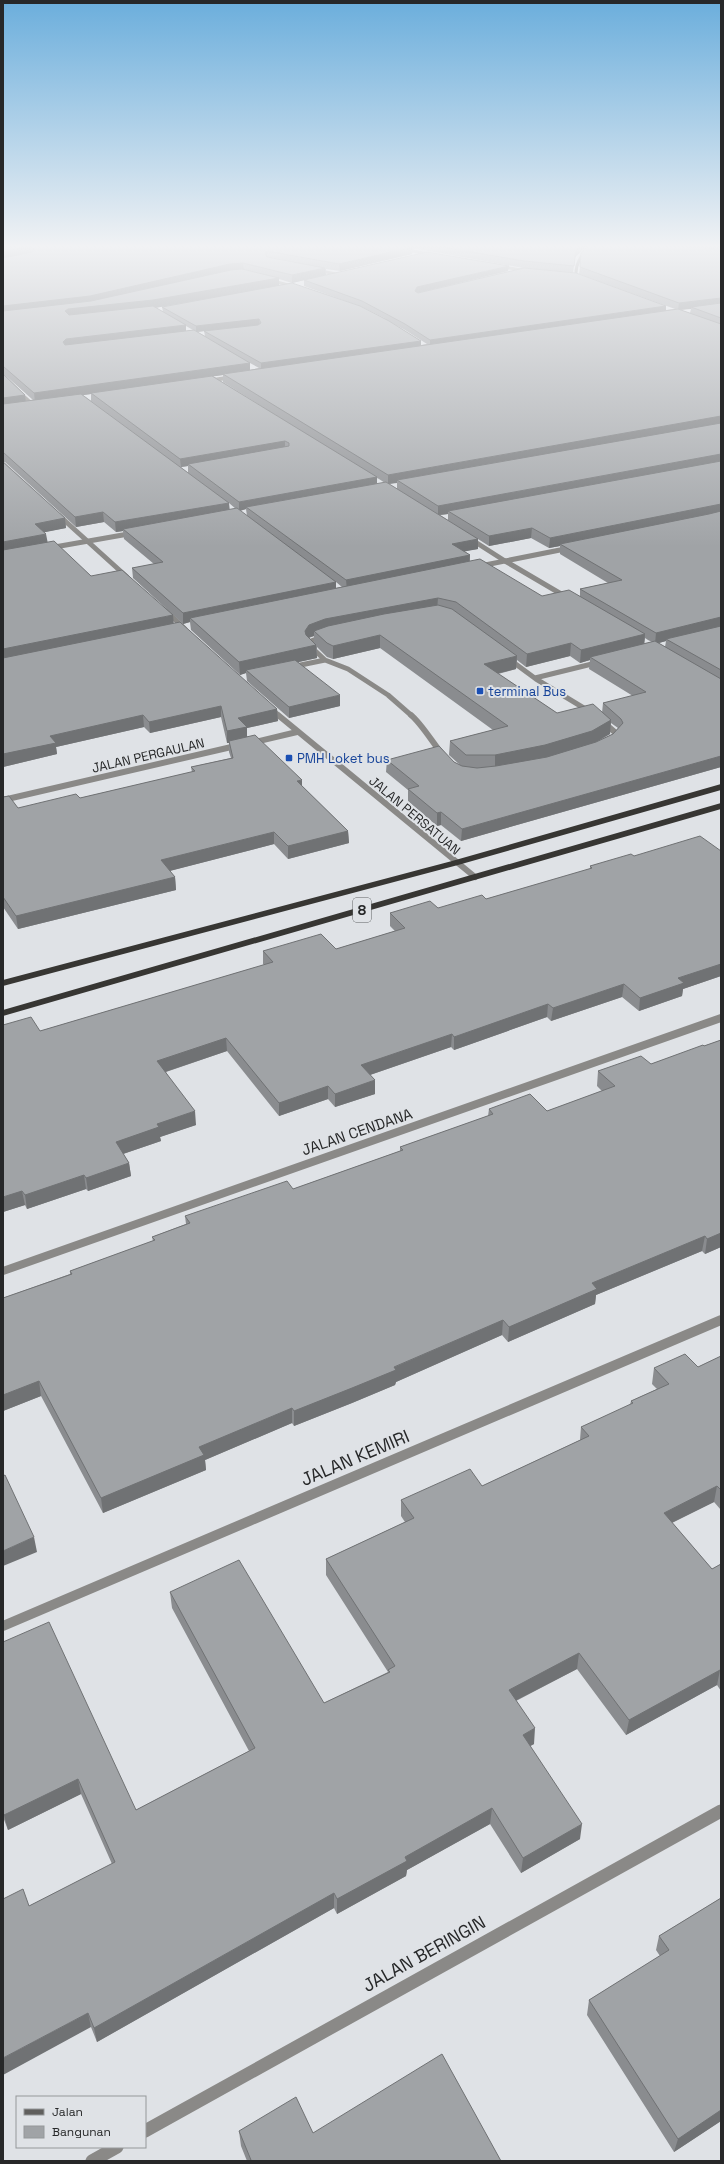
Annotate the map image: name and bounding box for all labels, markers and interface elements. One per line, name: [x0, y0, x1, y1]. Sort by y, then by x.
place label: terminal Bus: [488, 683, 566, 700]
marker: terminal Bus: [475, 686, 485, 696]
street label: JALAN PERGAULAN: [90, 734, 206, 777]
place label: PMH Loket bus: [297, 750, 390, 767]
marker: PMH Loket bus: [284, 753, 294, 763]
street label: JALAN PERSATUAN: [365, 772, 464, 859]
road number: 8: [353, 898, 371, 922]
street label: JALAN CENDANA: [299, 1103, 415, 1159]
street label: JALAN KEMIRI: [297, 1424, 413, 1491]
street label: JALAN BERINGIN: [358, 1910, 489, 1997]
legend: [16, 2096, 146, 2148]
text: Jalan: [52, 2104, 83, 2120]
text: Bangunan: [52, 2124, 111, 2140]

